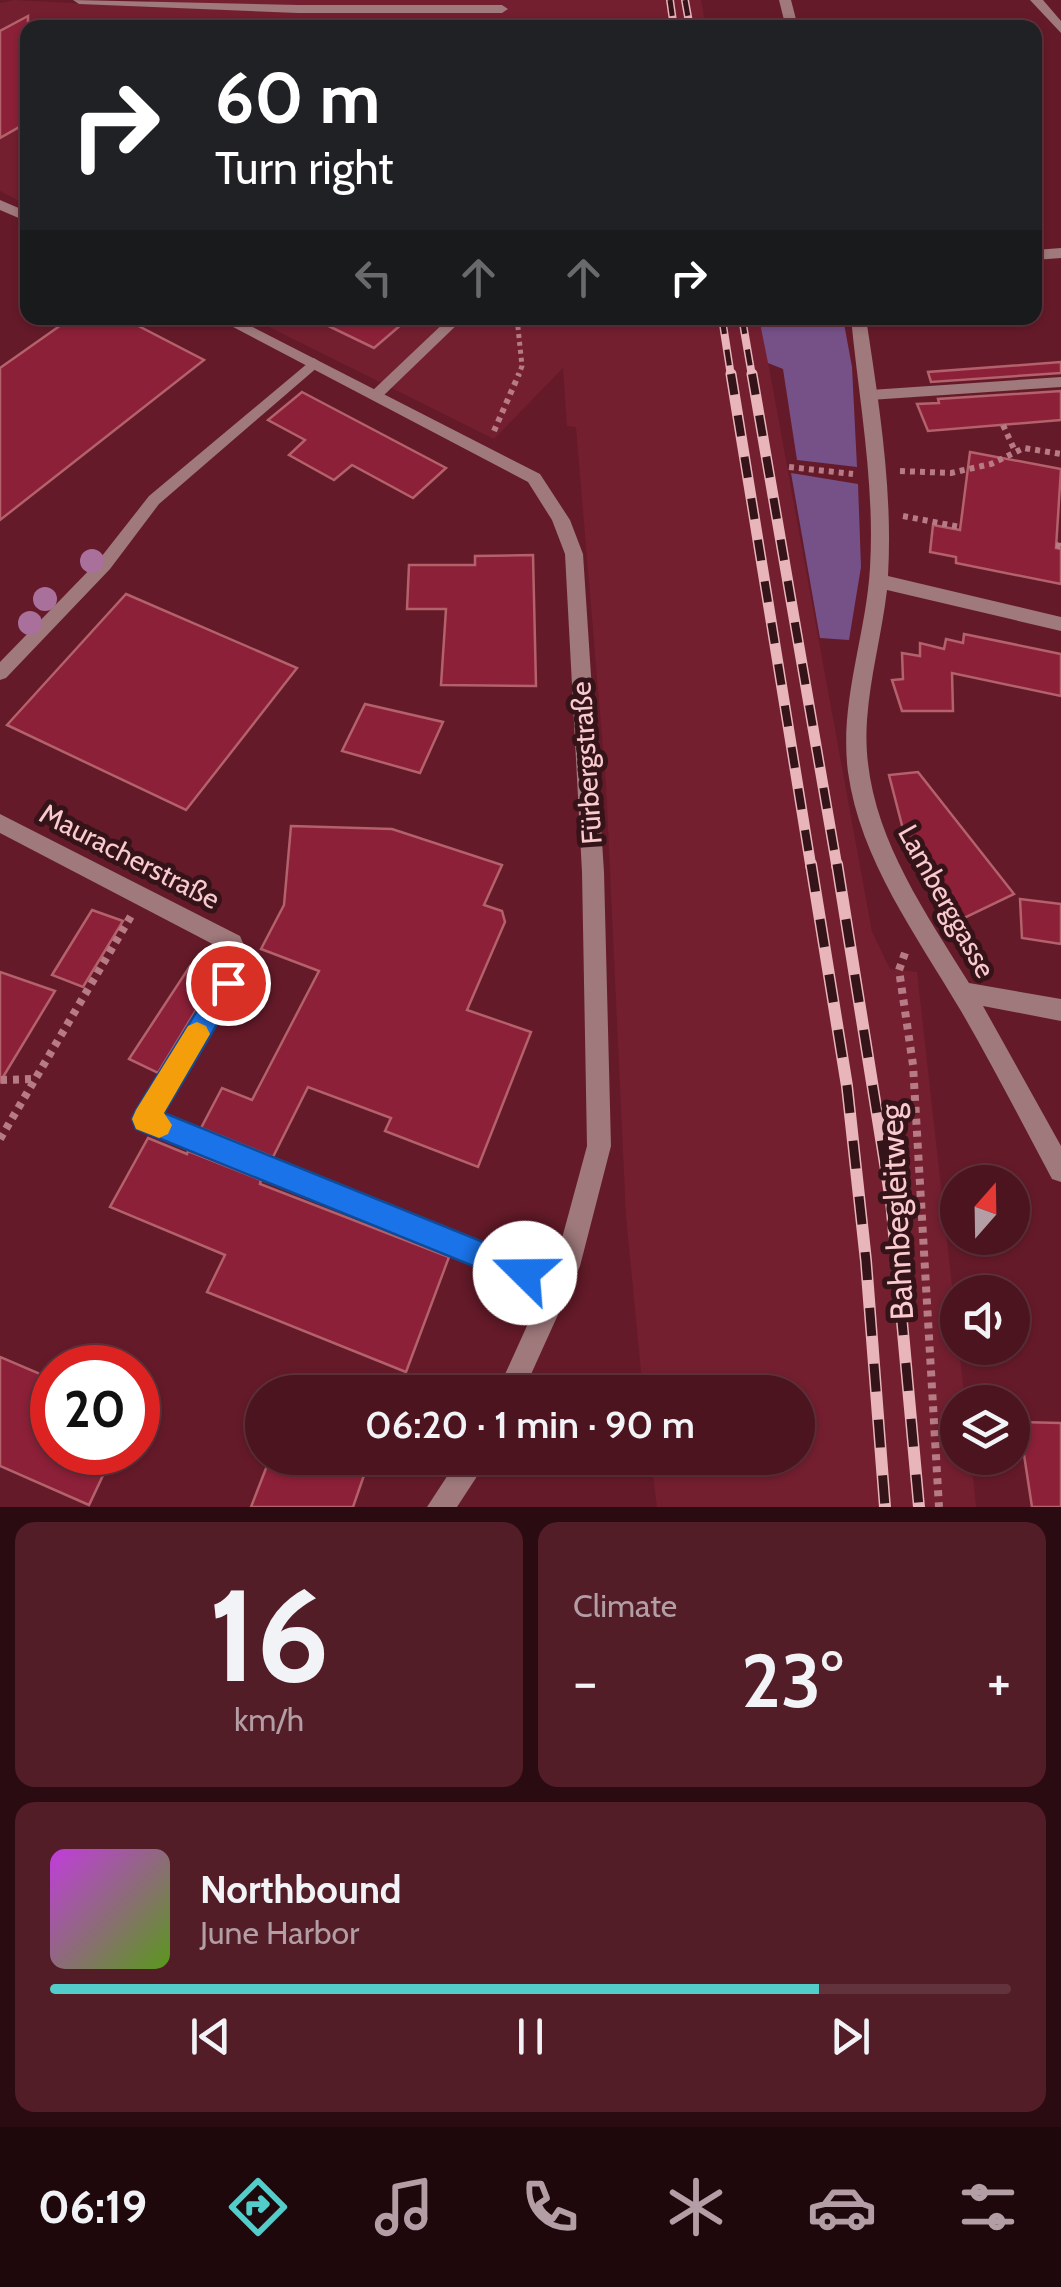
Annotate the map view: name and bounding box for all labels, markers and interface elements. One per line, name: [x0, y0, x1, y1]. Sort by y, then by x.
text: 60 m: [215, 55, 380, 141]
icon: right: [50, 60, 180, 190]
text: Turn right: [215, 141, 394, 195]
icon: left: [346, 250, 401, 305]
icon: ahead: [451, 250, 506, 305]
icon: ahead: [556, 250, 611, 305]
icon: right: [661, 250, 716, 305]
street label: Fürbergstraße: [563, 680, 609, 846]
street label: Mauracherstraße: [34, 796, 226, 916]
street label: Lamberggasse: [891, 819, 1003, 983]
pin: [186, 941, 271, 1026]
icon: arrive: [201, 956, 256, 1011]
street label: Bahnbegleitweg: [871, 1102, 921, 1321]
north arrow: [940, 1165, 1030, 1255]
map controls: [940, 1165, 1030, 1475]
position arrow: [473, 1221, 577, 1325]
button: sound: [940, 1275, 1030, 1365]
speed limit sign: 20: [30, 1345, 160, 1475]
button: layers: [940, 1385, 1030, 1475]
text: 06:20 · 1 min · 90 m: [365, 1401, 695, 1448]
text: 16: [208, 1556, 330, 1714]
text: Climate: [573, 1586, 677, 1625]
text: 23°: [741, 1635, 843, 1726]
text: −: [573, 1648, 597, 1715]
text: +: [987, 1648, 1011, 1715]
text: km/h: [234, 1700, 304, 1739]
text: Northbound: [200, 1866, 402, 1913]
text: June Harbor: [200, 1913, 359, 1952]
icon: previous: [183, 2009, 238, 2064]
icon: pause: [503, 2009, 558, 2064]
icon: next: [823, 2009, 878, 2064]
icon: directions: [223, 2172, 293, 2242]
icon: music: [369, 2172, 439, 2242]
icon: phone: [515, 2172, 585, 2242]
icon: climate: [661, 2172, 731, 2242]
icon: car: [807, 2172, 877, 2242]
icon: filters: [953, 2172, 1023, 2242]
text: 06:19: [38, 2180, 147, 2234]

